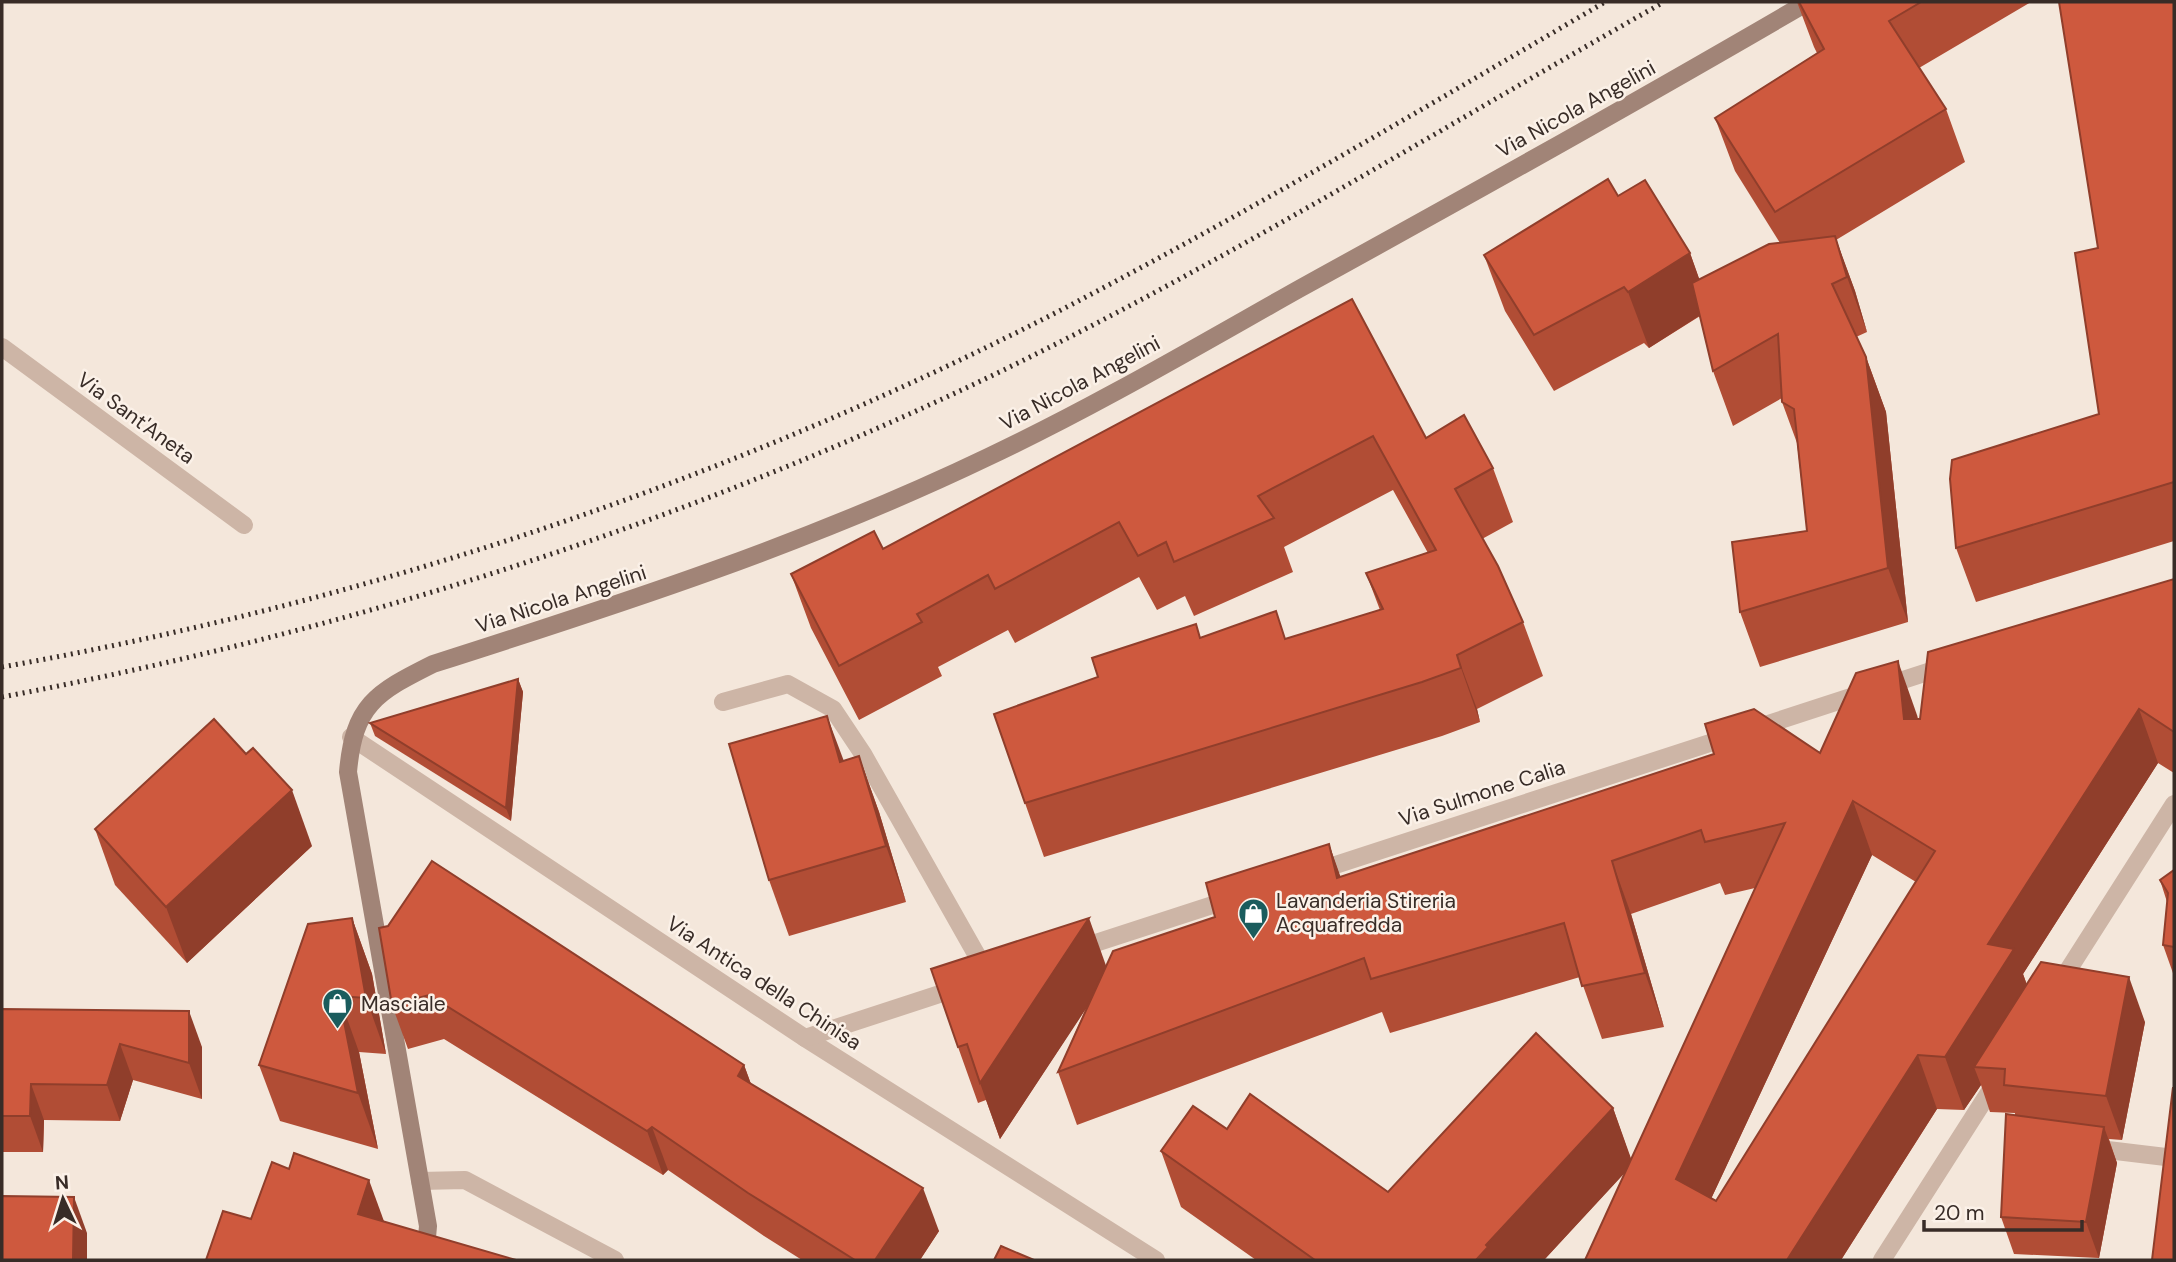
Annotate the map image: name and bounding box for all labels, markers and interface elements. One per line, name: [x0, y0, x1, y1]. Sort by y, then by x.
street label: Via Nicola Angelini: [1491, 54, 1661, 164]
street label: Via Nicola Angelini: [995, 329, 1165, 437]
street label: Via Sant'Aneta: [71, 366, 201, 470]
street label: Via Nicola Angelini: [472, 558, 650, 640]
street label: Via Sulmone Calia: [1395, 753, 1569, 833]
place label: Lavanderia Stireria Acquafredda: [1276, 887, 1456, 939]
shop icon: Lavanderia Stireria Acquafredda: [1236, 896, 1270, 940]
street label: Via Antica della Chinisa: [661, 909, 867, 1057]
shop icon: Masciale: [321, 987, 355, 1031]
place label: Masciale: [361, 990, 446, 1018]
north arrow: [28, 1164, 98, 1234]
text: N: [54, 1170, 70, 1195]
scale bar: [1924, 1188, 2082, 1232]
text: 20 m: [1934, 1199, 1985, 1227]

